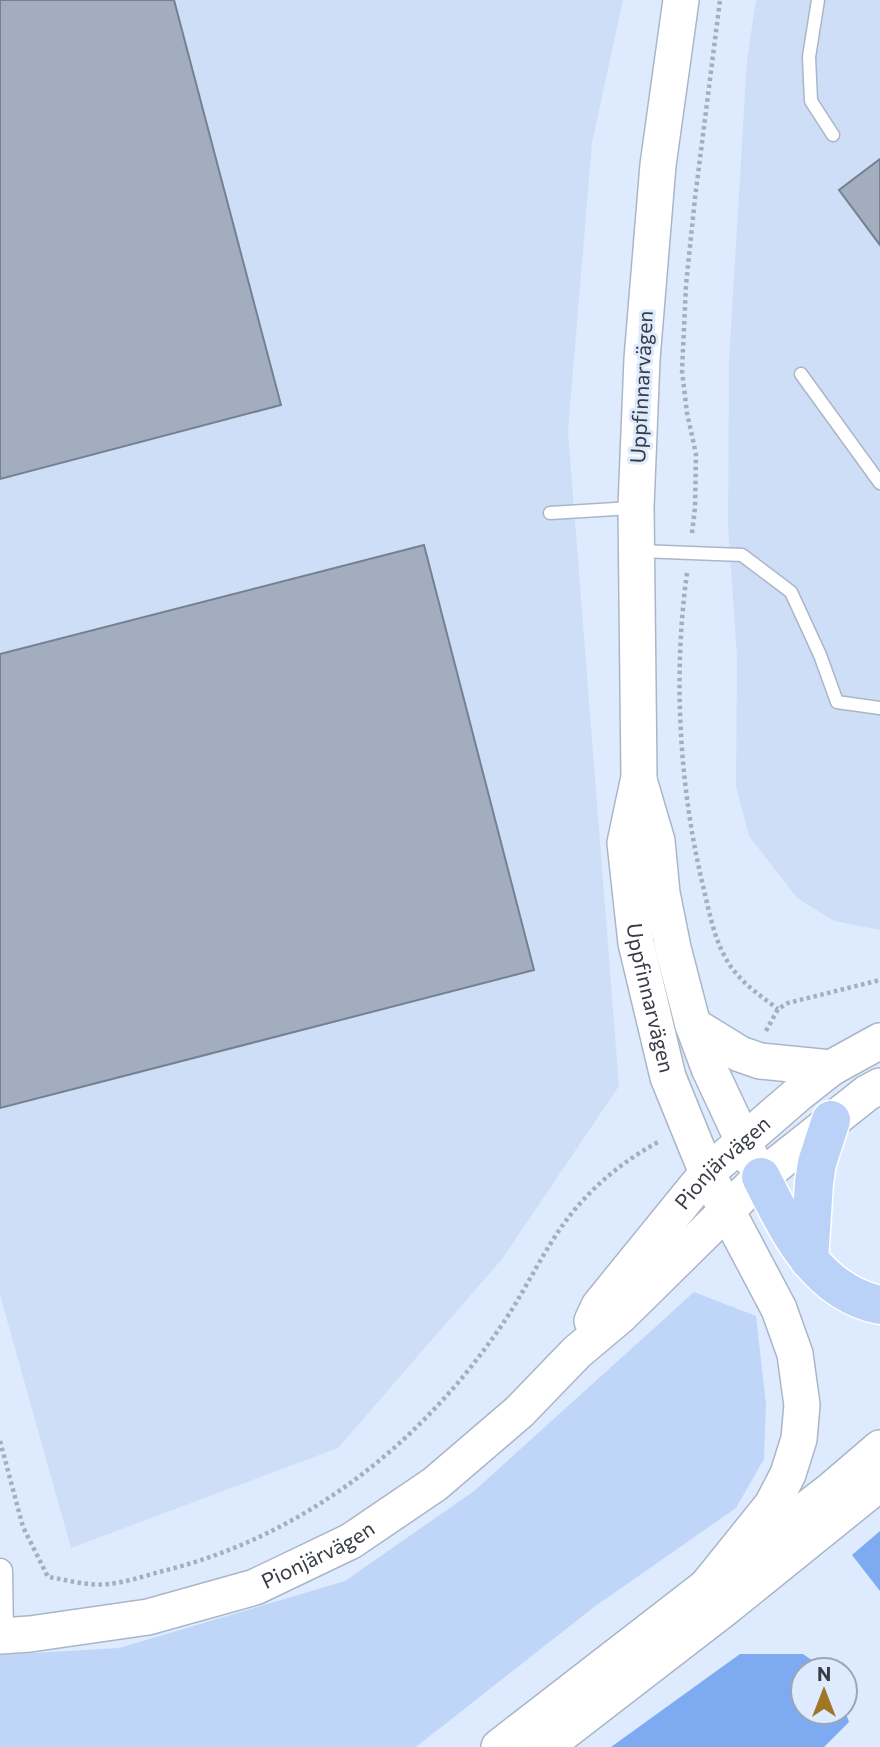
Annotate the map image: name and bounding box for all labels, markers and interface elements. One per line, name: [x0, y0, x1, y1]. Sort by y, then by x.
street label: Uppfinnarvägen: [624, 310, 657, 464]
street label: Uppfinnarvägen: [623, 922, 681, 1075]
street label: Pionjärvägen: [669, 1110, 775, 1214]
street label: Pionjärvägen: [257, 1515, 379, 1593]
north arrow: [789, 1656, 859, 1726]
text: N: [817, 1662, 831, 1685]

